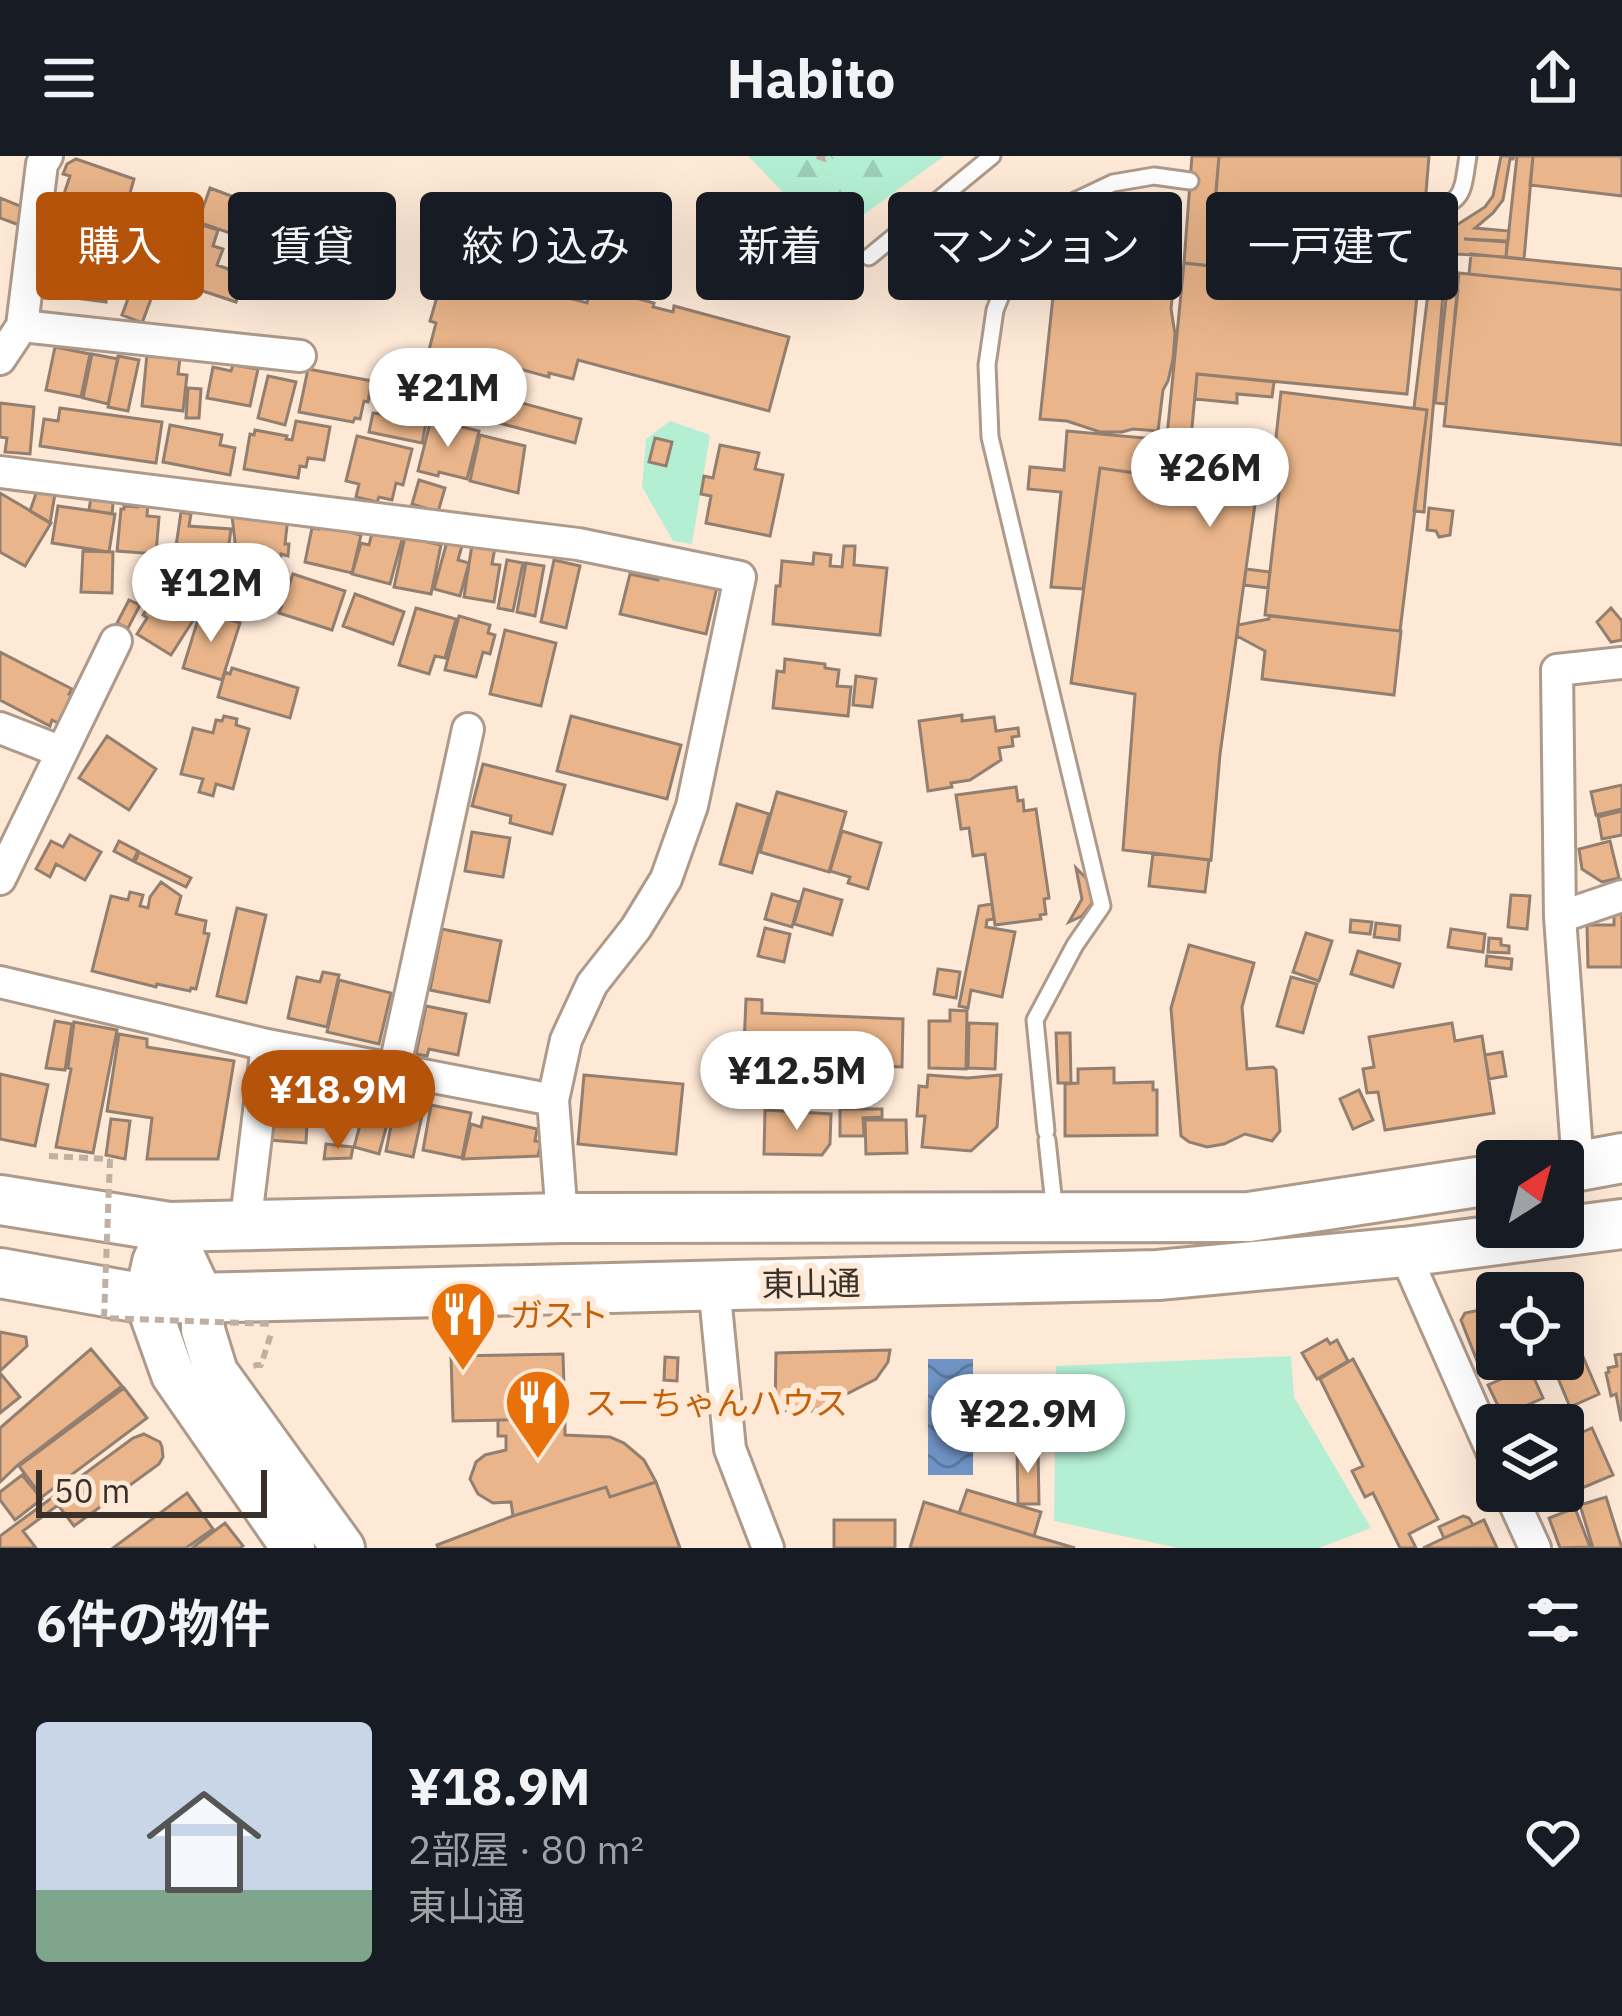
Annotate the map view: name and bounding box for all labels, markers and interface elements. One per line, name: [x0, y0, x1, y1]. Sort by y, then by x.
text: Habito: [726, 43, 896, 113]
icon: menu: [36, 45, 102, 111]
icon: share: [1520, 45, 1586, 111]
chip: 購入: [36, 192, 204, 300]
chip: 賃貸: [228, 192, 396, 300]
chip: 絞り込み: [420, 192, 672, 300]
chip: 新着: [696, 192, 864, 300]
chip: マンション: [888, 192, 1182, 300]
chip: 一戸建て: [1206, 192, 1458, 300]
pin: ¥21M: [377, 348, 519, 450]
text: ¥21M: [396, 361, 500, 412]
pin: ¥26M: [1139, 428, 1281, 530]
text: ¥26M: [1158, 441, 1262, 492]
pin: ¥12M: [140, 543, 282, 645]
text: ¥12M: [159, 556, 263, 607]
pin: ¥12.5M: [699, 1031, 895, 1133]
text: ¥12.5M: [727, 1044, 867, 1095]
pin: ¥18.9M: [240, 1050, 436, 1152]
text: ¥18.9M: [268, 1063, 408, 1114]
north arrow: [1476, 1140, 1584, 1248]
map controls: [1476, 1140, 1584, 1512]
street label: 東山通: [761, 1261, 861, 1305]
button: locate: [1476, 1272, 1584, 1380]
restaurant icon: ガスト: [428, 1279, 498, 1373]
place label: ガスト: [510, 1293, 609, 1336]
restaurant icon: スーちゃんハウス: [503, 1367, 573, 1461]
pin: ¥22.9M: [930, 1374, 1126, 1476]
place label: スーちゃんハウス: [584, 1381, 848, 1424]
text: ¥22.9M: [958, 1387, 1098, 1438]
button: layers: [1476, 1404, 1584, 1512]
scale bar: [36, 1464, 267, 1517]
text: 50 m: [54, 1469, 130, 1512]
icon: filters: [1520, 1587, 1586, 1653]
text: 6件の物件: [36, 1590, 271, 1656]
text: ¥18.9M: [408, 1753, 591, 1819]
icon: home: [132, 1770, 276, 1914]
icon: heart: [1520, 1809, 1586, 1875]
text: 2部屋 · 80 m²: [408, 1824, 644, 1875]
text: 東山通: [408, 1880, 525, 1931]

